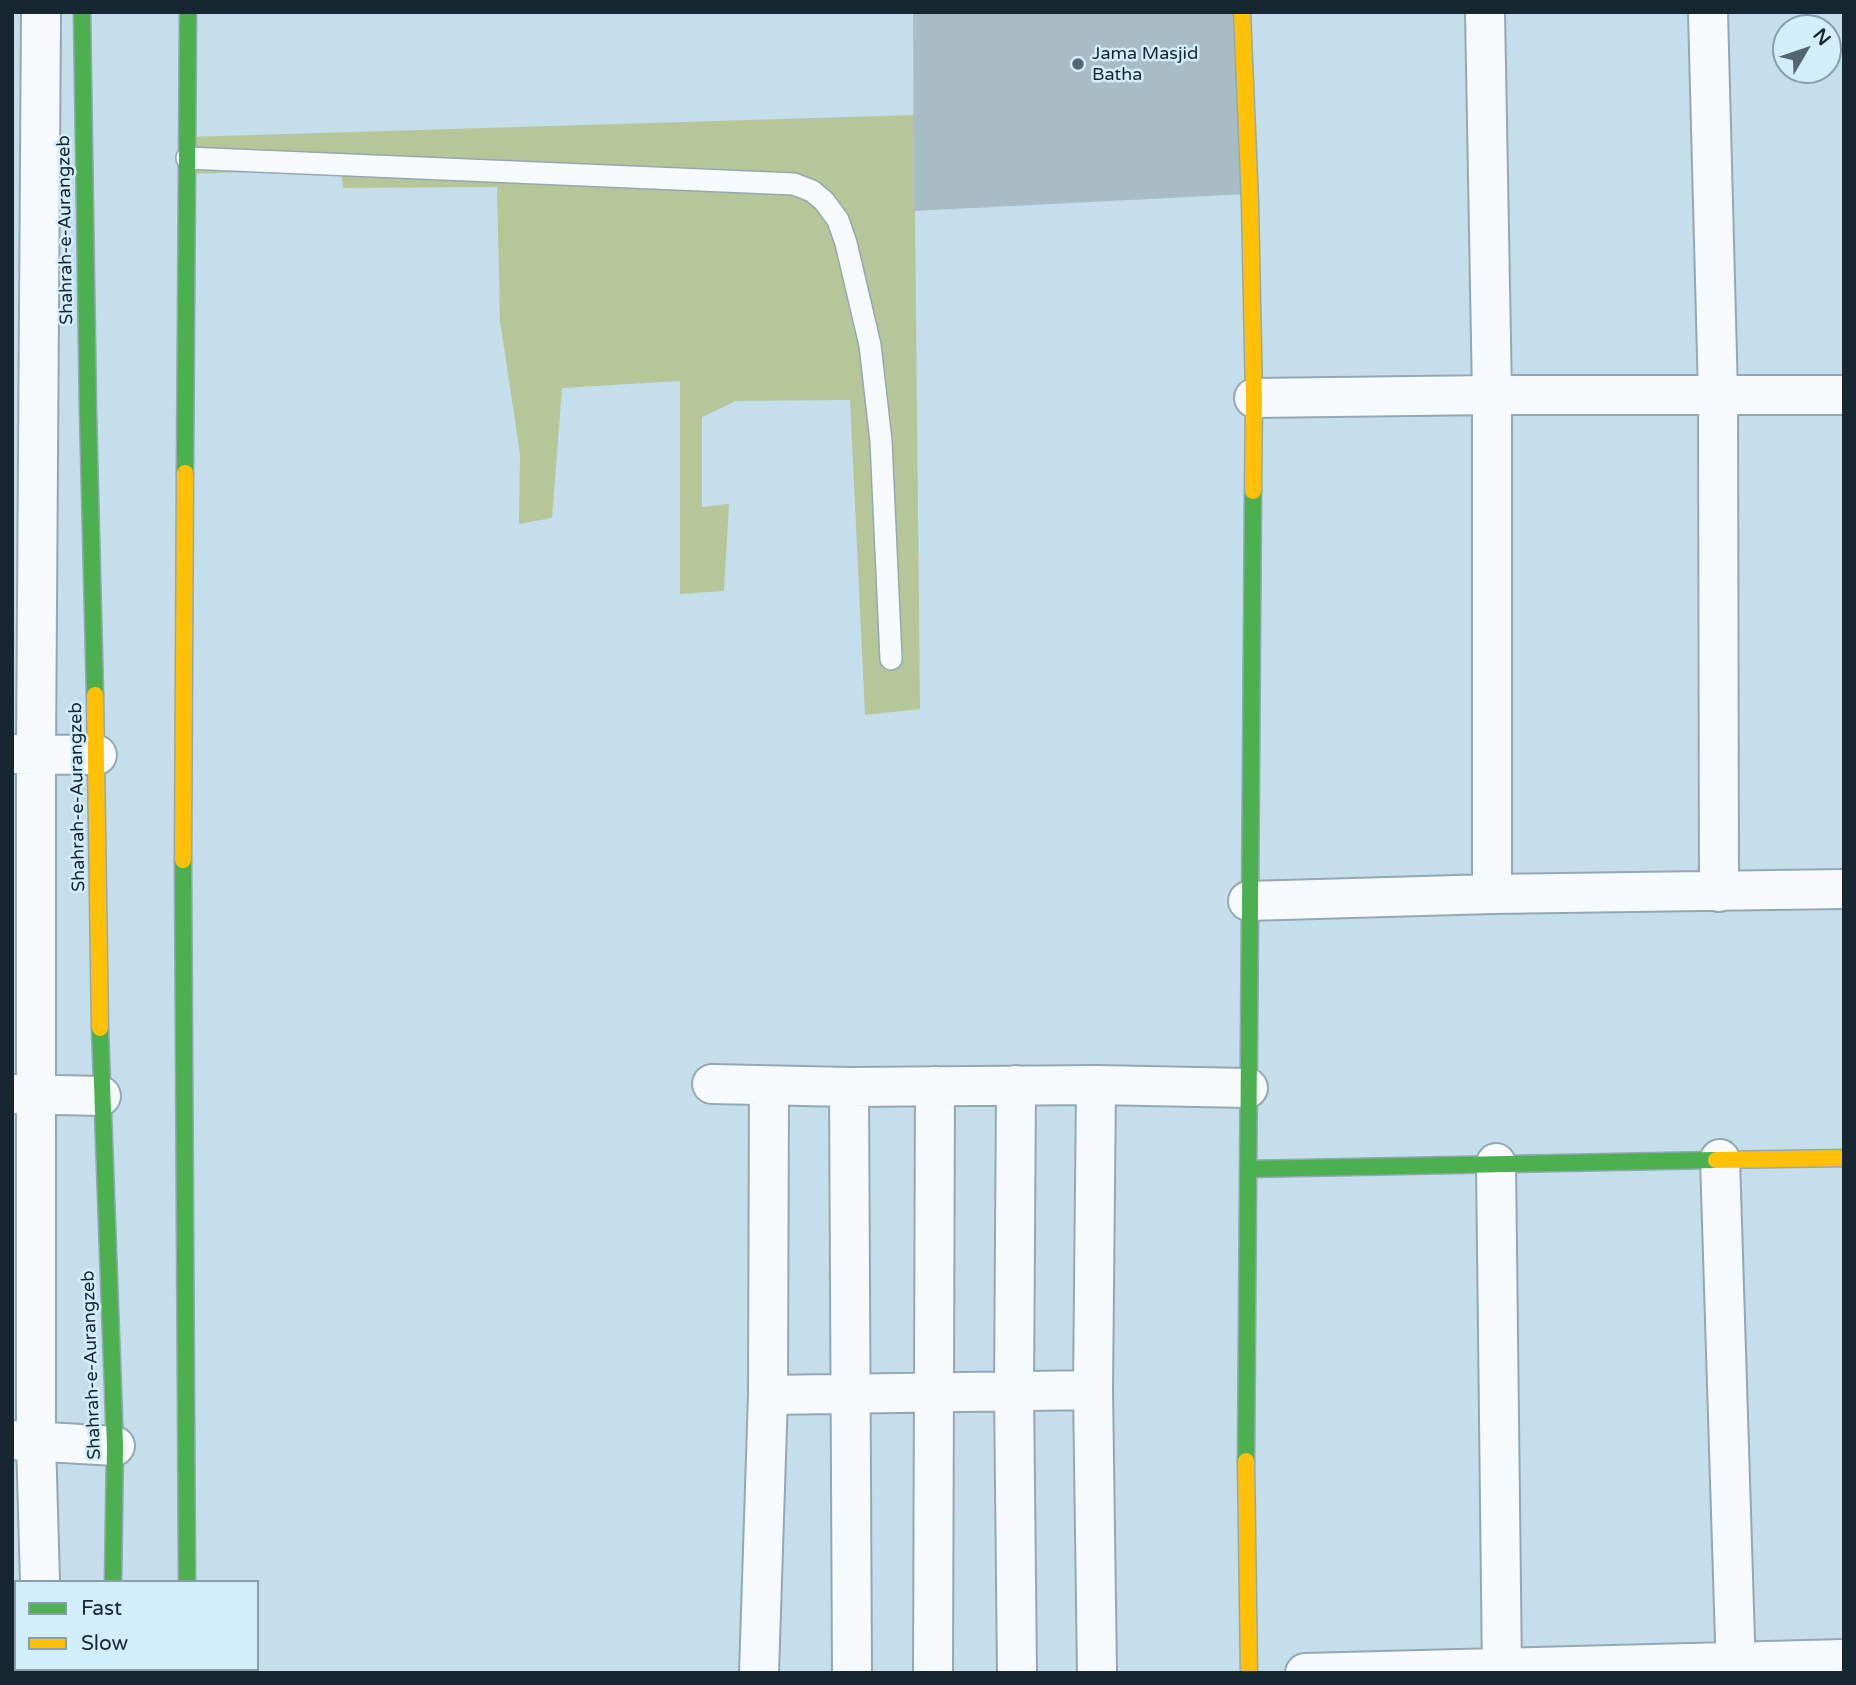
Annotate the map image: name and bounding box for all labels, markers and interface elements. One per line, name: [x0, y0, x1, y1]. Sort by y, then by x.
north arrow: [1772, 14, 1842, 84]
text: N: [1808, 24, 1835, 50]
place label: Jama Masjid Batha: [1092, 43, 1198, 86]
marker: Jama Masjid Batha: [1070, 56, 1086, 72]
street label: Shahrah-e-Aurangzeb: [54, 135, 78, 325]
street label: Shahrah-e-Aurangzeb: [66, 702, 90, 892]
street label: Shahrah-e-Aurangzeb: [78, 1270, 106, 1460]
legend: [14, 1580, 259, 1671]
text: Fast: [81, 1596, 122, 1621]
text: Slow: [81, 1631, 128, 1656]

